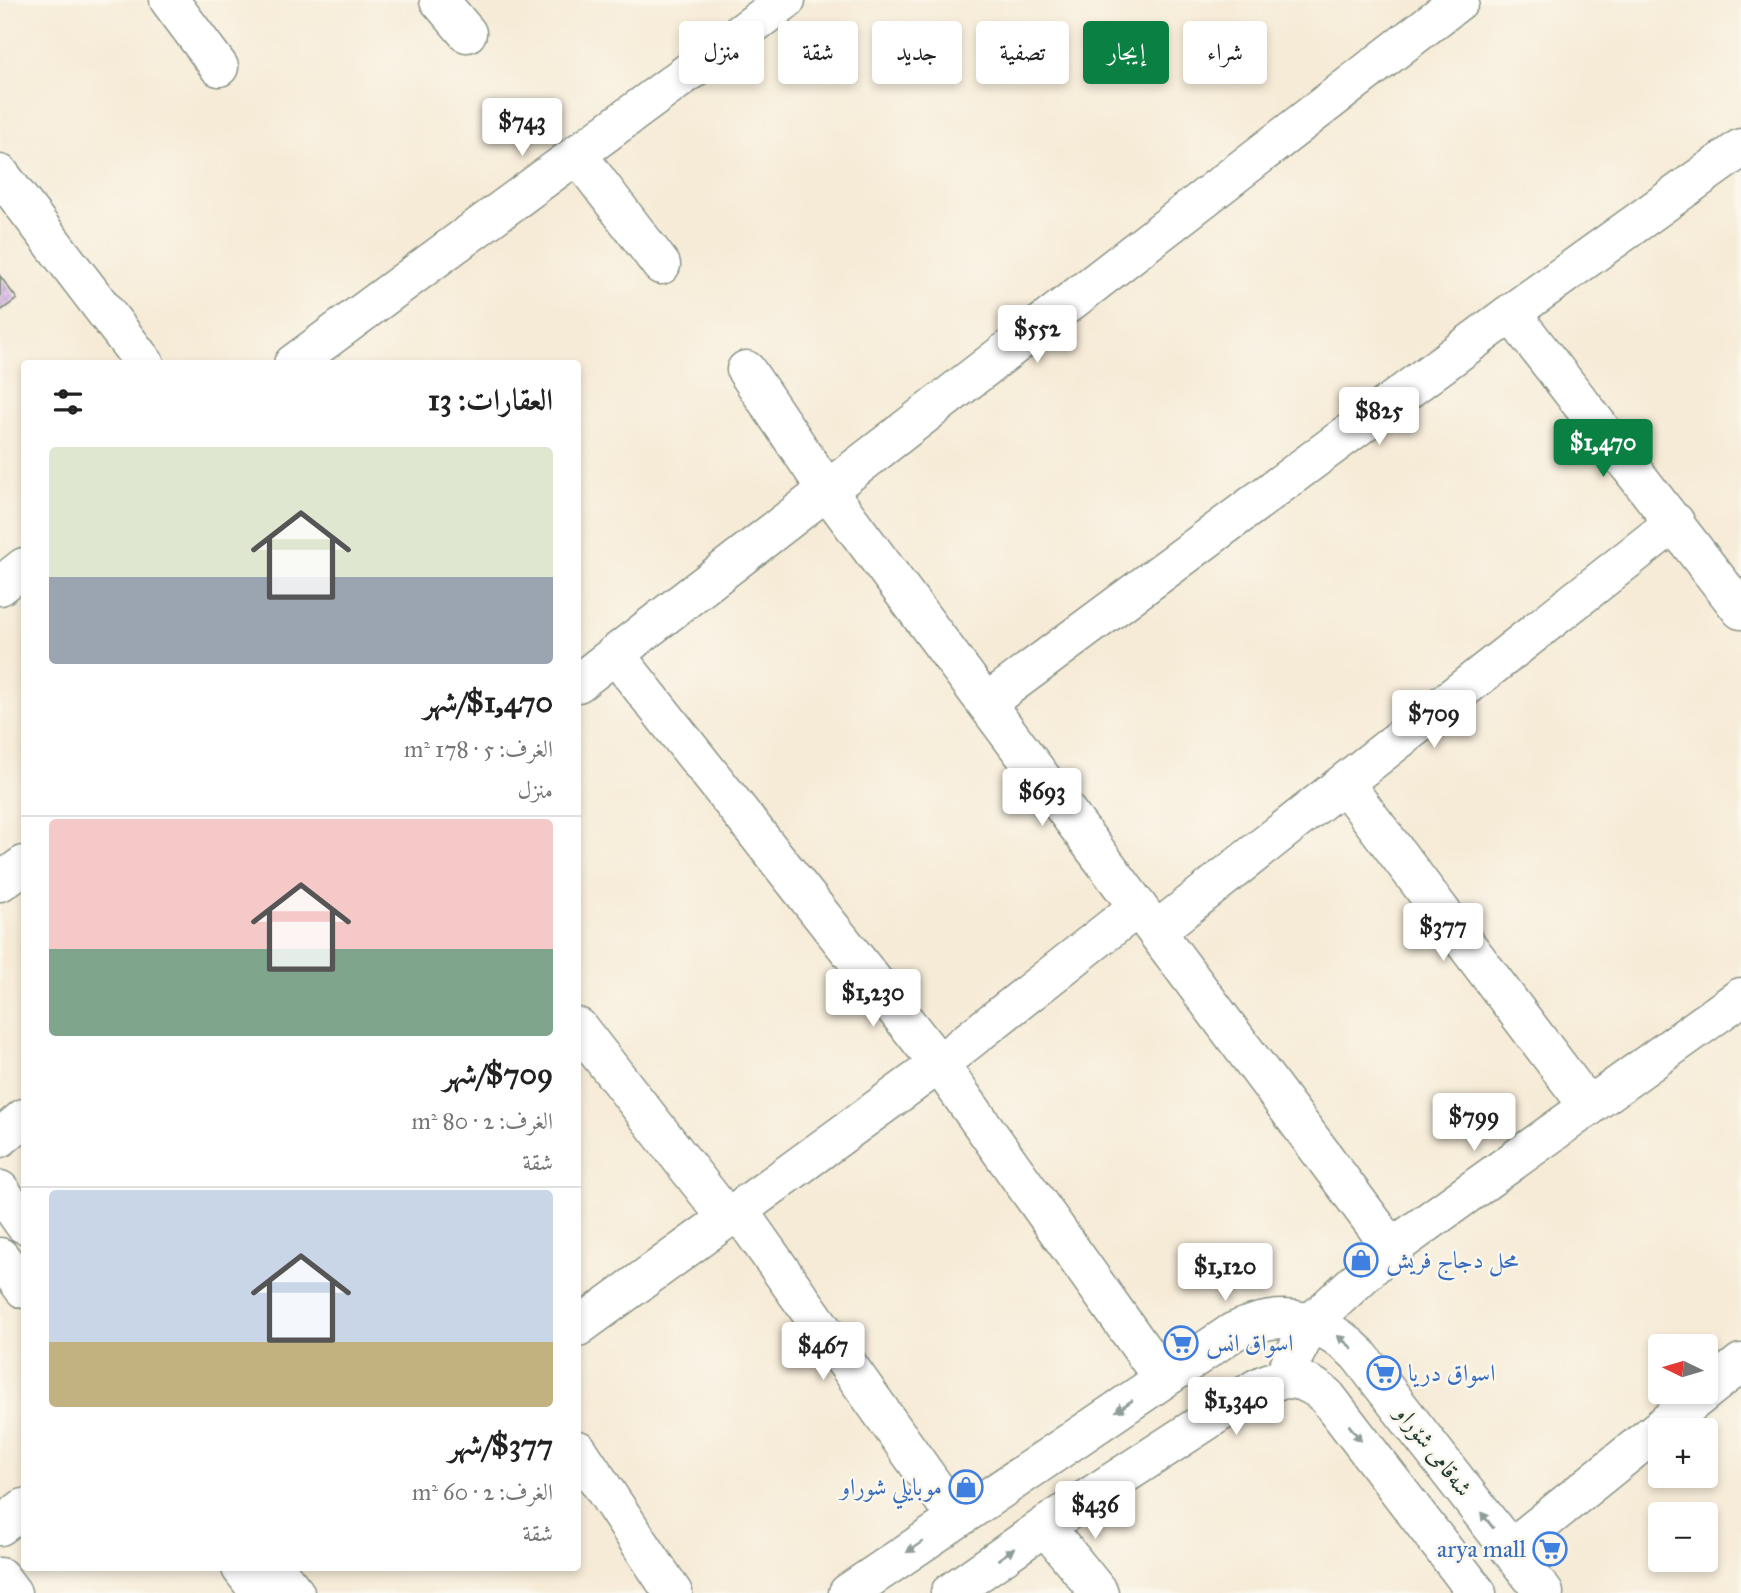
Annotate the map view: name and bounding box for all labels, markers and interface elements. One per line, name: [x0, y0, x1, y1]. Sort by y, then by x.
chip: منزل: [679, 21, 764, 84]
chip: شقة: [778, 21, 858, 84]
chip: جديد: [872, 21, 962, 84]
chip: تصفية: [976, 21, 1069, 84]
chip: إيجار: [1083, 21, 1169, 84]
chip: شراء: [1183, 21, 1267, 84]
pin: $743: [481, 99, 563, 158]
text: $743: [498, 107, 546, 135]
pin: $552: [996, 306, 1078, 365]
text: $552: [1014, 314, 1060, 342]
text: العقارات: 13: [428, 382, 553, 418]
icon: filters: [49, 383, 87, 421]
pin: $825: [1338, 388, 1420, 447]
text: $825: [1355, 396, 1403, 424]
pin: $1,470: [1546, 420, 1660, 479]
text: $1,470: [1570, 428, 1636, 456]
icon: home: [238, 492, 364, 618]
text: $1,470/شهر: [423, 684, 553, 720]
pin: $709: [1393, 690, 1475, 750]
text: $709: [1408, 699, 1460, 727]
text: الغرف: 5 · 178 m²: [404, 735, 553, 763]
pin: $693: [1001, 768, 1083, 828]
text: منزل: [518, 776, 553, 804]
text: $693: [1018, 777, 1066, 805]
icon: home: [238, 864, 364, 990]
pin: $377: [1402, 904, 1484, 963]
text: $377: [1419, 912, 1467, 940]
pin: $1,230: [816, 970, 930, 1029]
text: $1,230: [842, 978, 904, 1006]
text: $709/شهر: [443, 1056, 553, 1092]
pin: $799: [1433, 1094, 1515, 1153]
text: $799: [1449, 1102, 1499, 1130]
text: الغرف: 2 · 80 m²: [411, 1107, 553, 1135]
text: شقة: [523, 1148, 553, 1176]
icon: home: [238, 1235, 364, 1361]
shop icon: محل دجاج فريش: [1342, 1241, 1380, 1279]
pin: $1,120: [1168, 1244, 1282, 1303]
place label: محل دجاج فريش: [1386, 1245, 1519, 1281]
text: $1,120: [1194, 1252, 1256, 1280]
pin: $467: [782, 1322, 864, 1382]
supermarket icon: اسواق انس: [1162, 1324, 1200, 1362]
place label: اسواق انس: [1206, 1328, 1294, 1359]
text: $467: [798, 1331, 848, 1359]
north arrow: [1648, 1334, 1718, 1404]
map controls: [1648, 1334, 1718, 1572]
one-way arrow: [1336, 1335, 1354, 1350]
supermarket icon: اسواق دريا: [1365, 1354, 1403, 1392]
place label: اسواق دريا: [1408, 1358, 1495, 1388]
pin: $1,340: [1179, 1378, 1293, 1437]
text: $1,340: [1204, 1386, 1268, 1414]
street label: شەقامی شۆراو: [1387, 1397, 1479, 1503]
one-way arrow: [1115, 1399, 1133, 1413]
button: +: [1648, 1418, 1718, 1488]
one-way arrow: [1347, 1424, 1361, 1442]
text: $377/شهر: [448, 1427, 553, 1463]
shop icon: موبايلي شوراو: [947, 1468, 985, 1506]
place label: موبايلي شوراو: [837, 1472, 942, 1510]
text: الغرف: 2 · 60 m²: [412, 1478, 553, 1506]
pin: $436: [1054, 1482, 1136, 1541]
text: $436: [1071, 1490, 1119, 1518]
button: −: [1648, 1502, 1718, 1572]
one-way arrow: [1479, 1511, 1494, 1529]
text: شقة: [523, 1519, 553, 1547]
supermarket icon: arya mall: [1531, 1530, 1569, 1568]
place label: arya mall: [1437, 1534, 1527, 1564]
one-way arrow: [906, 1540, 925, 1553]
one-way arrow: [997, 1547, 1015, 1561]

